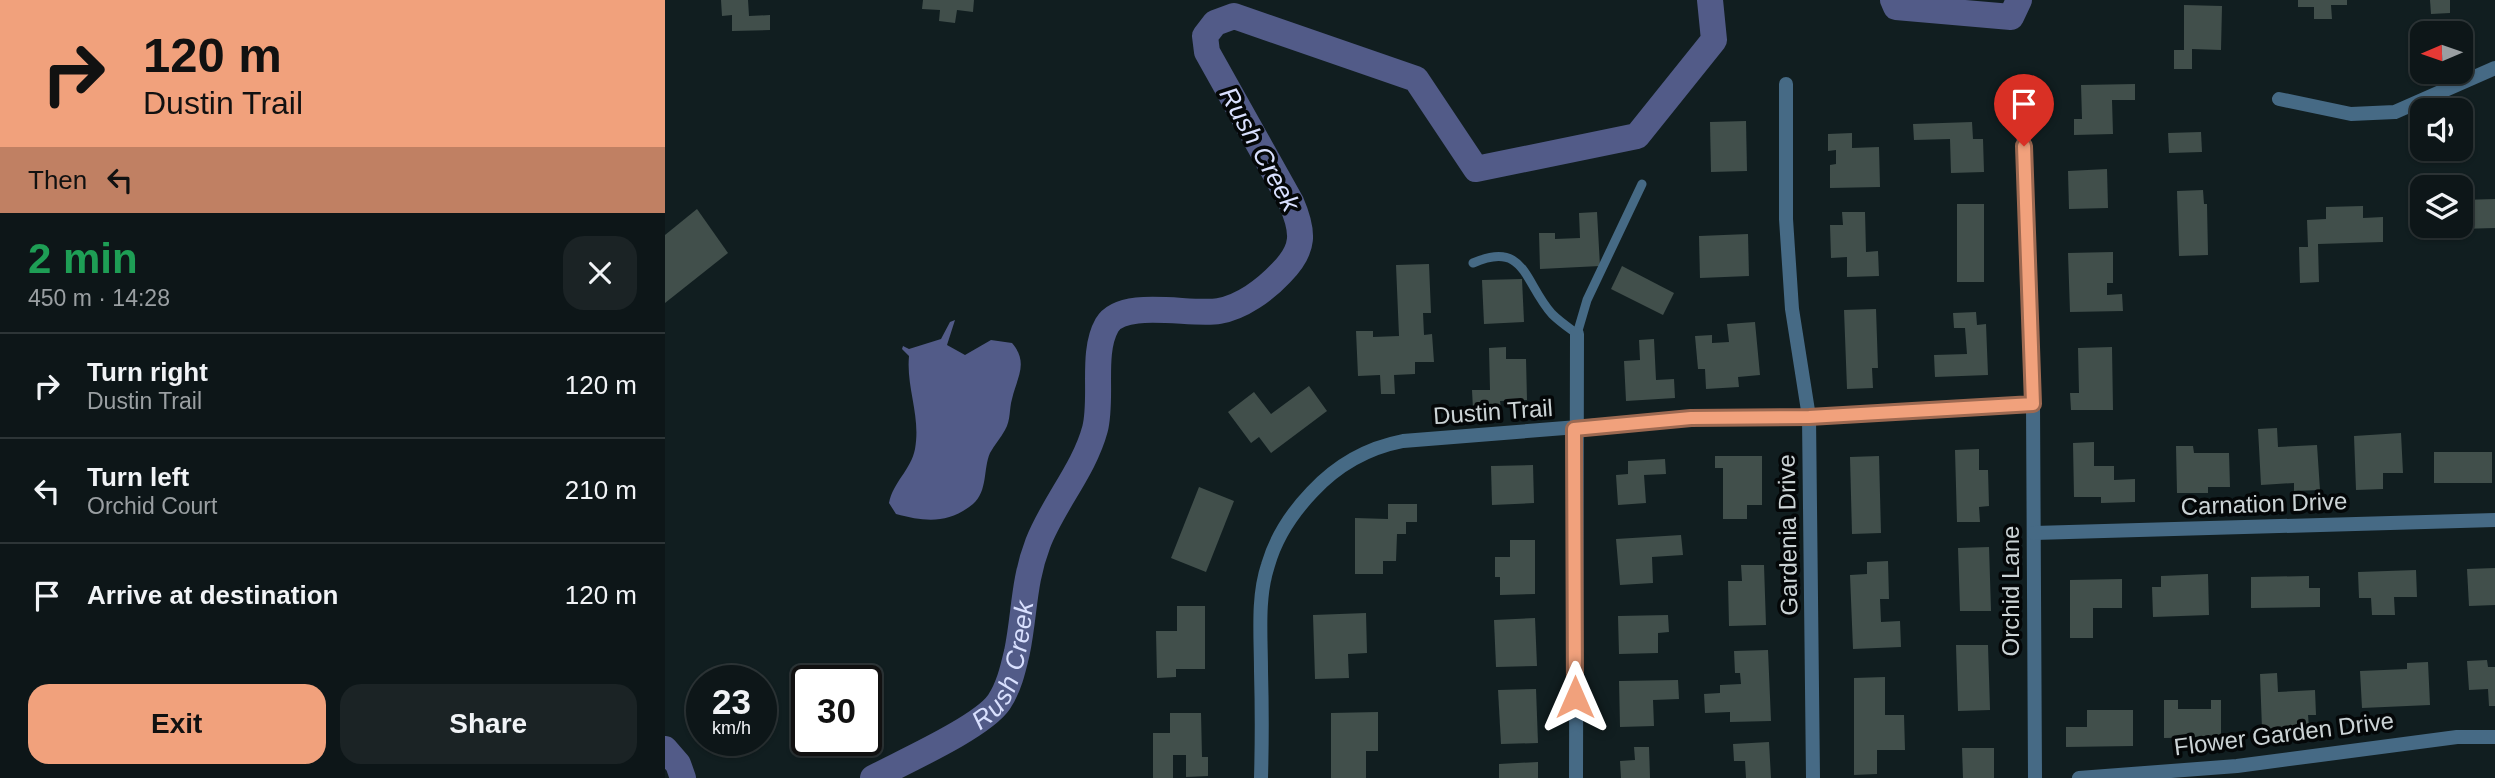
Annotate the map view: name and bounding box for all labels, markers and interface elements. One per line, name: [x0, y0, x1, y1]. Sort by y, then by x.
north arrow: [2410, 21, 2473, 84]
map controls: [2410, 21, 2473, 238]
icon: right: [28, 28, 119, 119]
text: 120 m: [143, 28, 282, 82]
pin: [1994, 74, 2054, 146]
water label: Rush Creek: [1214, 82, 1307, 218]
text: Dustin Trail: [143, 85, 303, 121]
icon: arrive: [2005, 85, 2043, 123]
button: sound: [2410, 98, 2473, 161]
icon: left: [101, 161, 139, 199]
text: Then: [28, 165, 87, 195]
button: layers: [2410, 175, 2473, 238]
text: 2 min: [28, 235, 138, 282]
button: close: [563, 236, 637, 310]
text: 450 m · 14:28: [28, 285, 170, 311]
text: Turn right: [87, 357, 208, 387]
icon: right: [28, 367, 66, 405]
text: 120 m: [565, 370, 637, 400]
text: Dustin Trail: [87, 388, 202, 414]
street label: Dustin Trail: [1432, 394, 1554, 429]
street label: Gardenia Drive: [1773, 454, 1802, 616]
text: Turn left: [87, 462, 189, 492]
icon: left: [28, 472, 66, 510]
text: 210 m: [565, 475, 637, 505]
street label: Carnation Drive: [2180, 487, 2348, 520]
text: Orchid Court: [87, 493, 217, 519]
street label: Orchid Lane: [1997, 526, 2024, 656]
icon: arrive: [28, 577, 66, 615]
text: Arrive at destination: [87, 580, 338, 610]
text: 120 m: [565, 580, 637, 610]
water label: Rush Creek: [966, 597, 1039, 736]
position arrow: [1538, 660, 1612, 734]
speed limit sign: 30: [791, 665, 882, 756]
text: 23: [712, 682, 751, 721]
button: Exit: [28, 684, 326, 764]
button: Share: [340, 684, 637, 764]
street label: Flower Garden Drive: [2172, 707, 2395, 760]
text: km/h: [712, 718, 751, 738]

